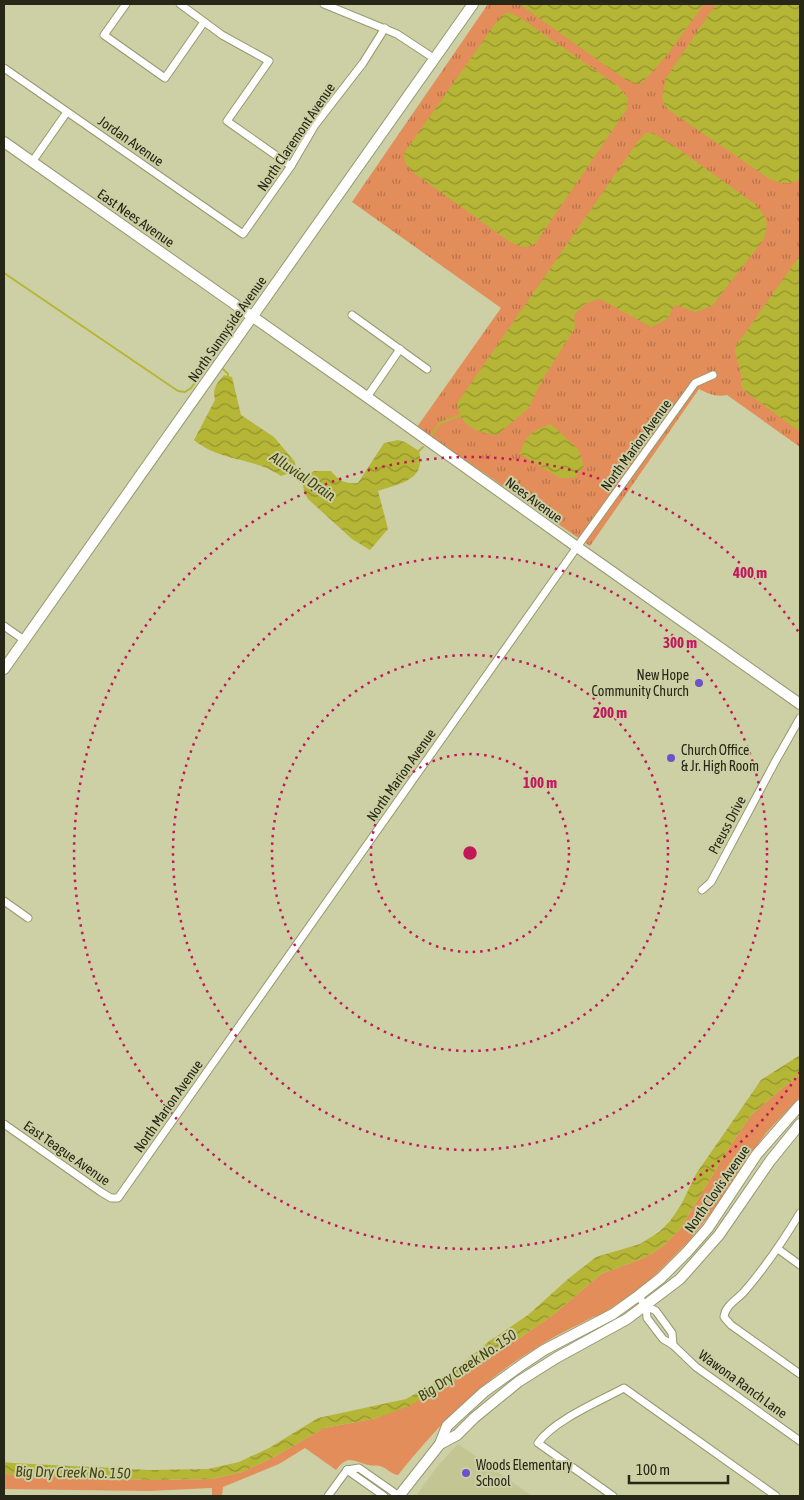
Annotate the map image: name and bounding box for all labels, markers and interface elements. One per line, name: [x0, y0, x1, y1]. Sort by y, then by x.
street label: North Claremont Avenue: [254, 80, 338, 194]
street label: Jordan Avenue: [95, 113, 167, 169]
street label: East Nees Avenue: [95, 186, 177, 250]
street label: North Sunnyside Avenue: [184, 273, 270, 385]
street label: North Marion Avenue: [598, 396, 674, 494]
water label: Alluvial Drain: [266, 447, 339, 504]
street label: Nees Avenue: [502, 474, 566, 526]
text: 400 m: [732, 564, 767, 581]
text: 300 m: [663, 634, 697, 651]
place label: New Hope Community Church: [592, 667, 689, 699]
marker: New Hope Community Church: [693, 677, 705, 689]
text: 200 m: [593, 704, 627, 721]
street label: North Marion Avenue: [363, 726, 439, 824]
place label: Church Office & Jr. High Room: [681, 742, 759, 774]
marker: Church Office & Jr. High Room: [665, 752, 677, 764]
text: 100 m: [523, 774, 557, 791]
street label: Preuss Drive: [705, 793, 749, 857]
centre of rings: [461, 844, 479, 862]
street label: North Marion Avenue: [130, 1057, 206, 1155]
street label: East Teague Avenue: [21, 1117, 113, 1189]
street label: North Clovis Avenue: [681, 1142, 753, 1236]
water label: Big Dry Creek No. 150: [414, 1326, 520, 1404]
street label: Wawona Ranch Lane: [696, 1347, 790, 1421]
scale bar: [629, 1452, 728, 1484]
place label: Woods Elementary School: [476, 1457, 572, 1489]
text: 100 m: [636, 1461, 670, 1478]
water label: Big Dry Creek No. 150: [15, 1462, 131, 1482]
marker: Woods Elementary School: [460, 1467, 472, 1479]

